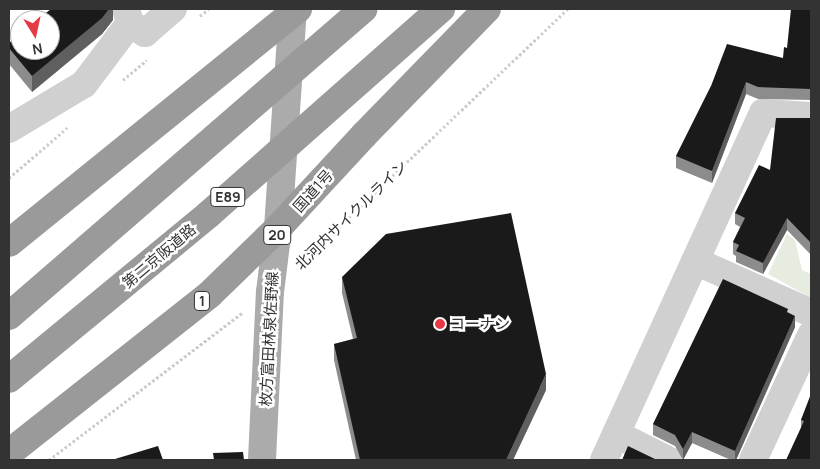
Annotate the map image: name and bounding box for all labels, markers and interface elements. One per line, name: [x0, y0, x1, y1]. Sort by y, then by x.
north arrow: [10, 10, 60, 60]
text: N: [31, 39, 44, 60]
street label: 北河内サイクルライン: [291, 156, 411, 274]
street label: 国道1号: [289, 166, 337, 216]
road number: E89: [209, 186, 247, 208]
street label: 第二京阪道路: [119, 220, 199, 292]
road number: 20: [262, 224, 292, 246]
street label: 枚方富田林泉佐野線: [256, 271, 282, 407]
road number: 1: [193, 290, 211, 312]
place label: コーナン: [450, 315, 510, 333]
marker: コーナン: [434, 318, 446, 330]

